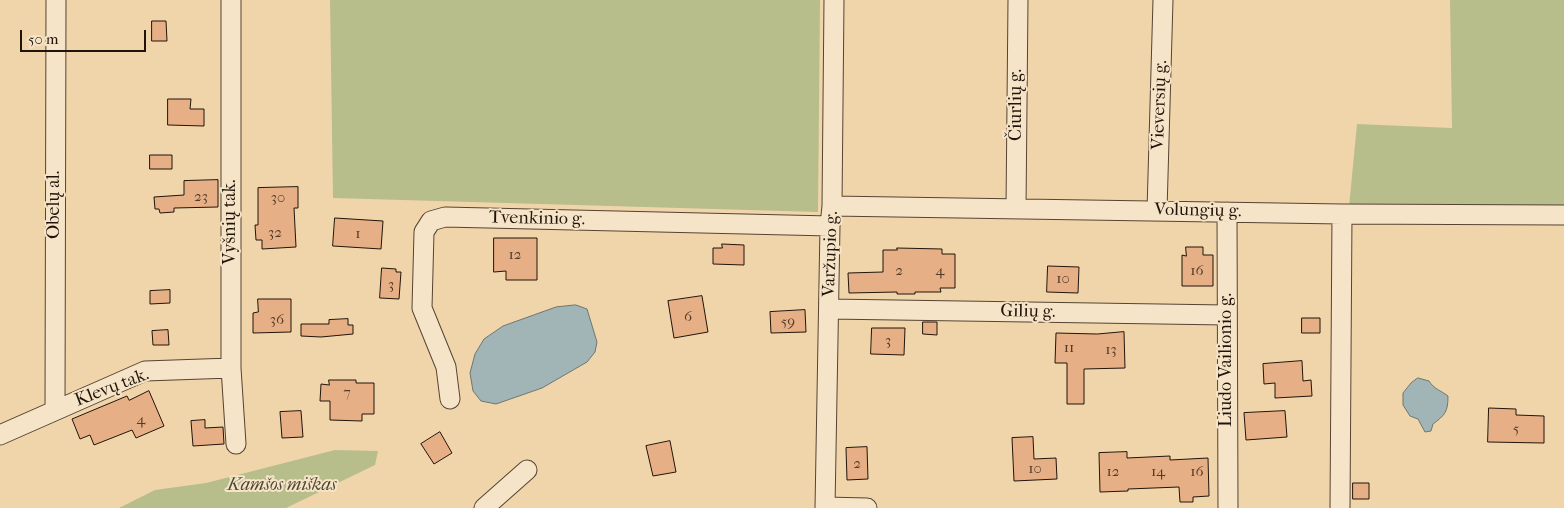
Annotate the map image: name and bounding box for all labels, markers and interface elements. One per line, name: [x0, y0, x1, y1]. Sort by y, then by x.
scale bar: [22, 20, 149, 52]
text: 50 m: [28, 30, 58, 48]
street label: Vieversių g.: [1148, 60, 1172, 150]
street label: Čiurlių g.: [1006, 69, 1028, 141]
street label: Obelų al.: [44, 171, 66, 239]
street label: Vyšnių tak.: [220, 180, 242, 264]
house number: 23: [194, 188, 208, 206]
house number: 30: [271, 189, 285, 207]
street label: Volungių g.: [1154, 199, 1242, 223]
street label: Tvenkinio g.: [489, 207, 585, 231]
street label: Varžupio g.: [819, 211, 843, 297]
house number: 32: [268, 224, 282, 242]
house number: 1: [355, 225, 361, 243]
house number: 12: [508, 246, 522, 264]
house number: 2: [895, 262, 903, 280]
house number: 4: [936, 262, 944, 280]
house number: 16: [1190, 262, 1204, 280]
house number: 10: [1056, 270, 1070, 288]
house number: 3: [388, 276, 394, 294]
street label: Liudo Vailionio g.: [1216, 293, 1238, 427]
street label: Gilių g.: [1000, 301, 1056, 323]
house number: 6: [684, 308, 692, 326]
house number: 36: [270, 311, 284, 329]
house number: 59: [781, 313, 795, 331]
house number: 3: [885, 332, 891, 350]
house number: 11: [1064, 339, 1074, 357]
house number: 13: [1105, 341, 1117, 359]
street label: Klevų tak.: [72, 364, 152, 412]
house number: 7: [343, 384, 351, 402]
house number: 4: [137, 411, 145, 429]
house number: 5: [1513, 420, 1519, 438]
house number: 2: [853, 455, 861, 473]
house number: 10: [1028, 460, 1042, 478]
house number: 12: [1106, 463, 1120, 481]
house number: 14: [1151, 463, 1165, 481]
house number: 16: [1190, 463, 1204, 481]
park label: Kamšos miškas: [228, 475, 336, 497]

